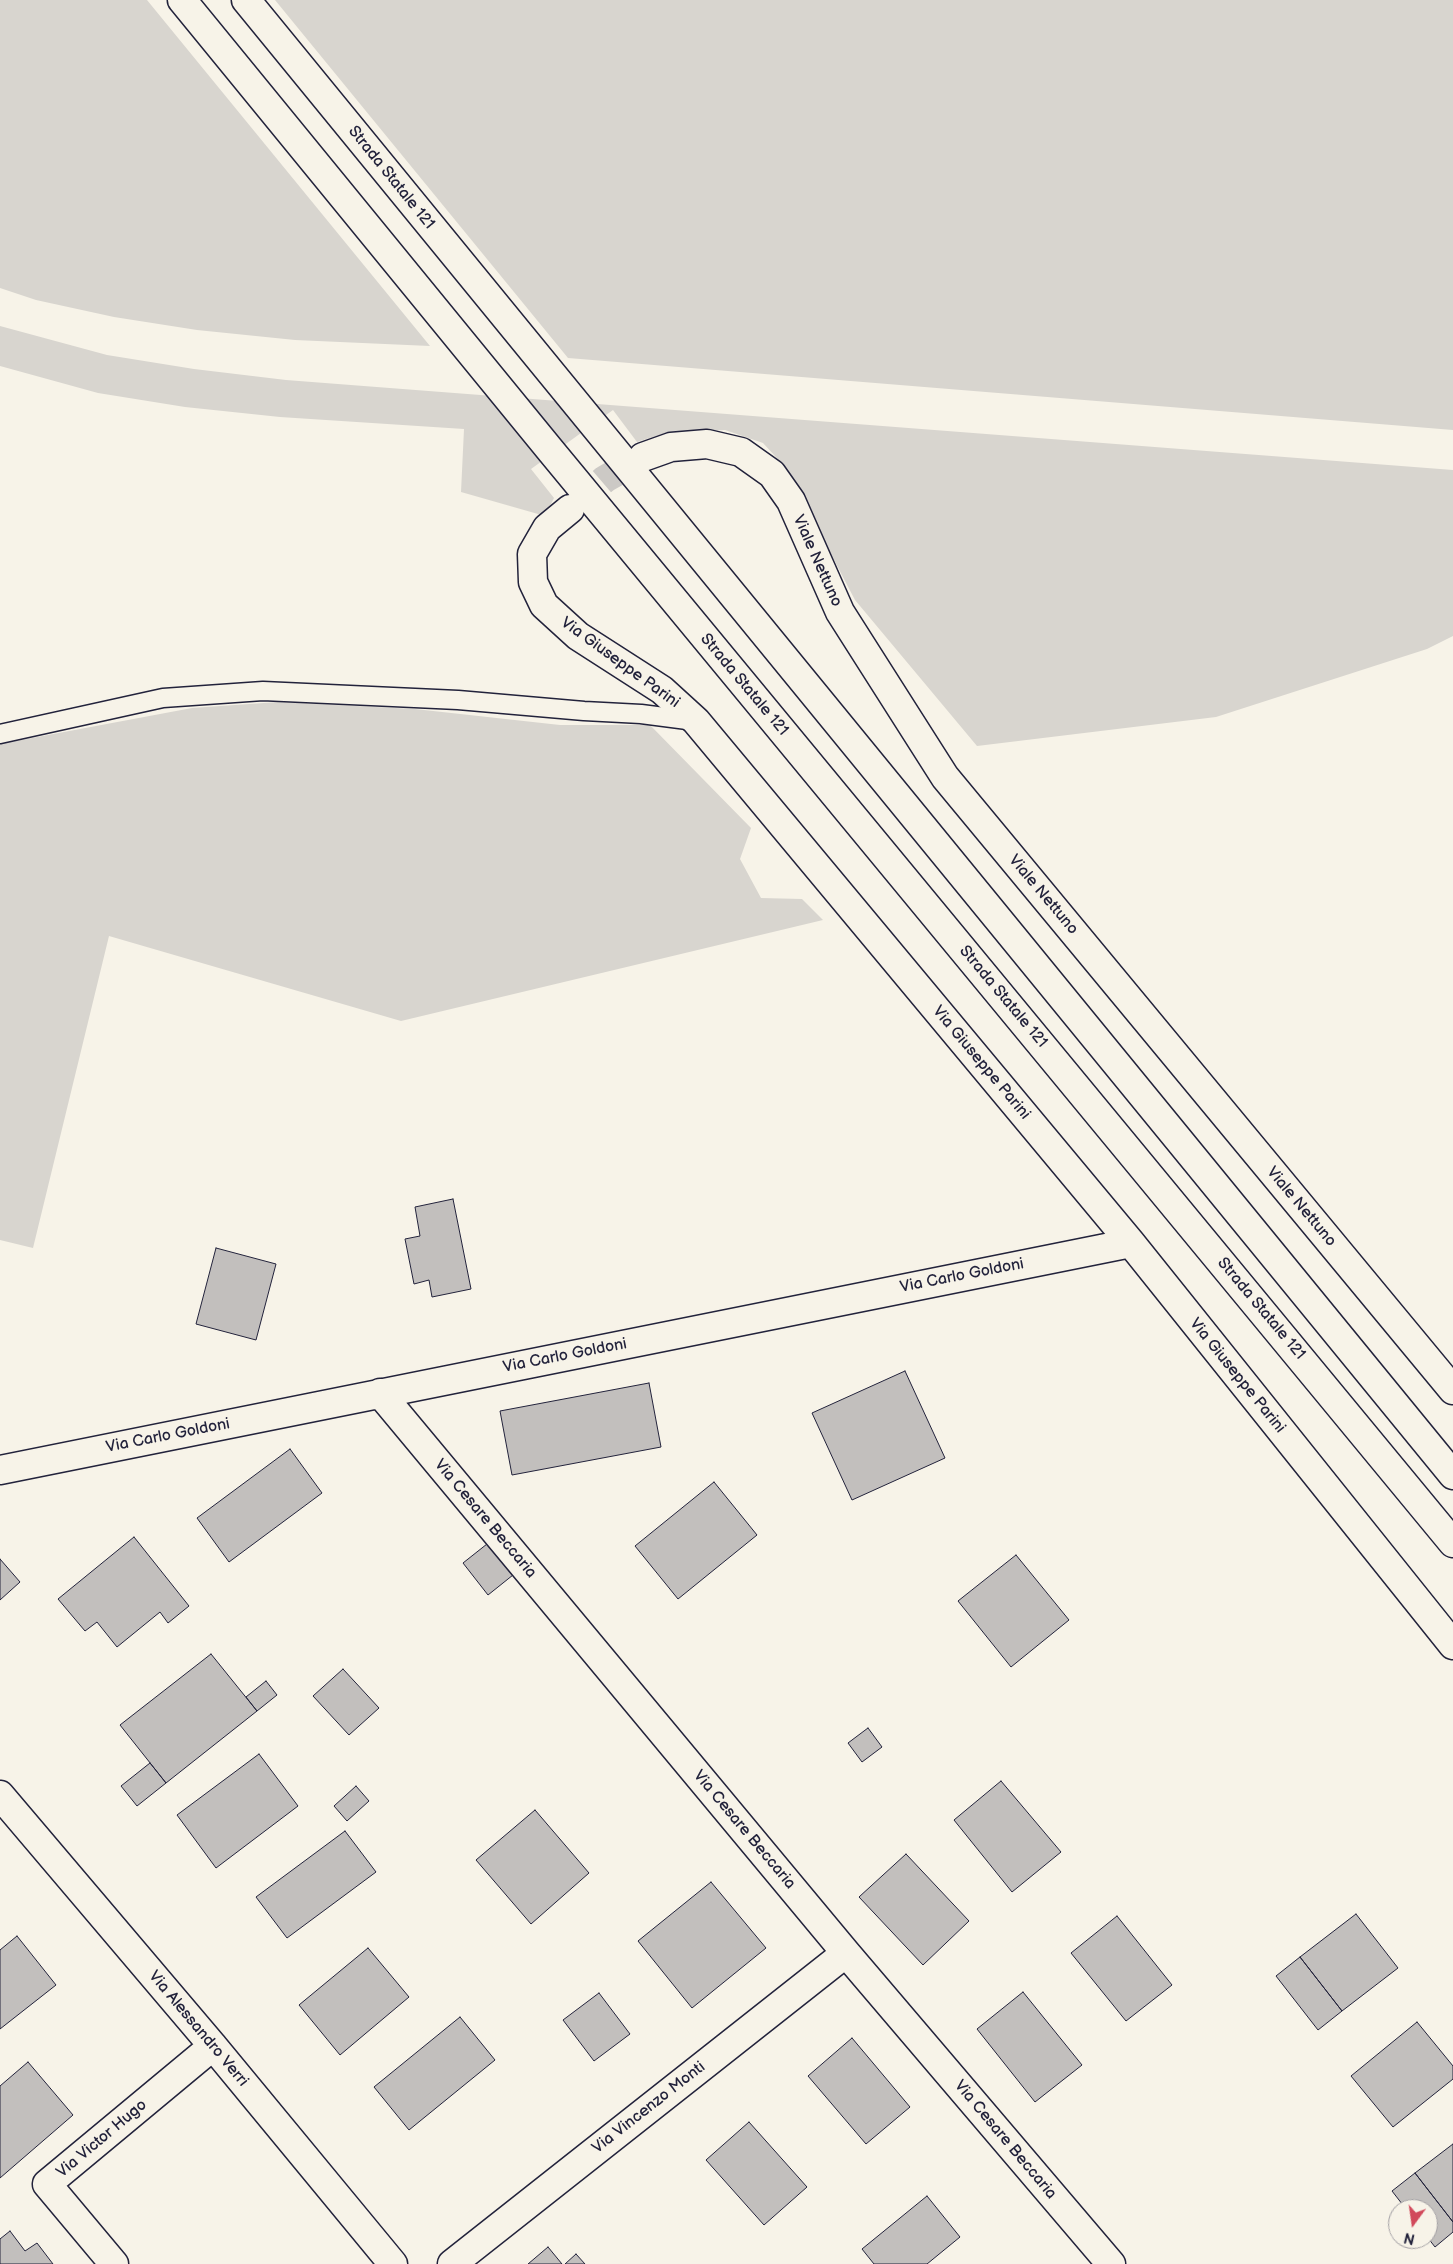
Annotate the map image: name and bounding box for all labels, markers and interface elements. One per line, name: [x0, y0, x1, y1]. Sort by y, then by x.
street label: Strada Statale 121: [344, 123, 438, 233]
street label: Viale Nettuno: [788, 512, 846, 610]
street label: Via Giuseppe Parini: [557, 613, 683, 713]
street label: Strada Statale 121: [696, 630, 792, 740]
street label: Viale Nettuno: [1004, 851, 1082, 939]
street label: Strada Statale 121: [955, 942, 1051, 1052]
street label: Via Giuseppe Parini: [928, 1002, 1034, 1124]
street label: Viale Nettuno: [1262, 1163, 1340, 1251]
street label: Strada Statale 121: [1213, 1254, 1309, 1364]
street label: Via Carlo Goldoni: [898, 1255, 1026, 1297]
street label: Via Giuseppe Parini: [1185, 1315, 1289, 1437]
street label: Via Carlo Goldoni: [501, 1335, 629, 1377]
street label: Via Carlo Goldoni: [104, 1415, 232, 1457]
street label: Via Cesare Beccaria: [430, 1456, 540, 1582]
street label: Via Cesare Beccaria: [689, 1767, 799, 1893]
street label: Via Alessandro Verri: [144, 1967, 252, 2091]
street label: Via Vincenzo Monti: [589, 2058, 709, 2158]
street label: Via Cesare Beccaria: [950, 2077, 1060, 2203]
street label: Via Victor Hugo: [53, 2096, 151, 2182]
north arrow: [1388, 2199, 1438, 2249]
text: N: [1402, 2229, 1417, 2248]

